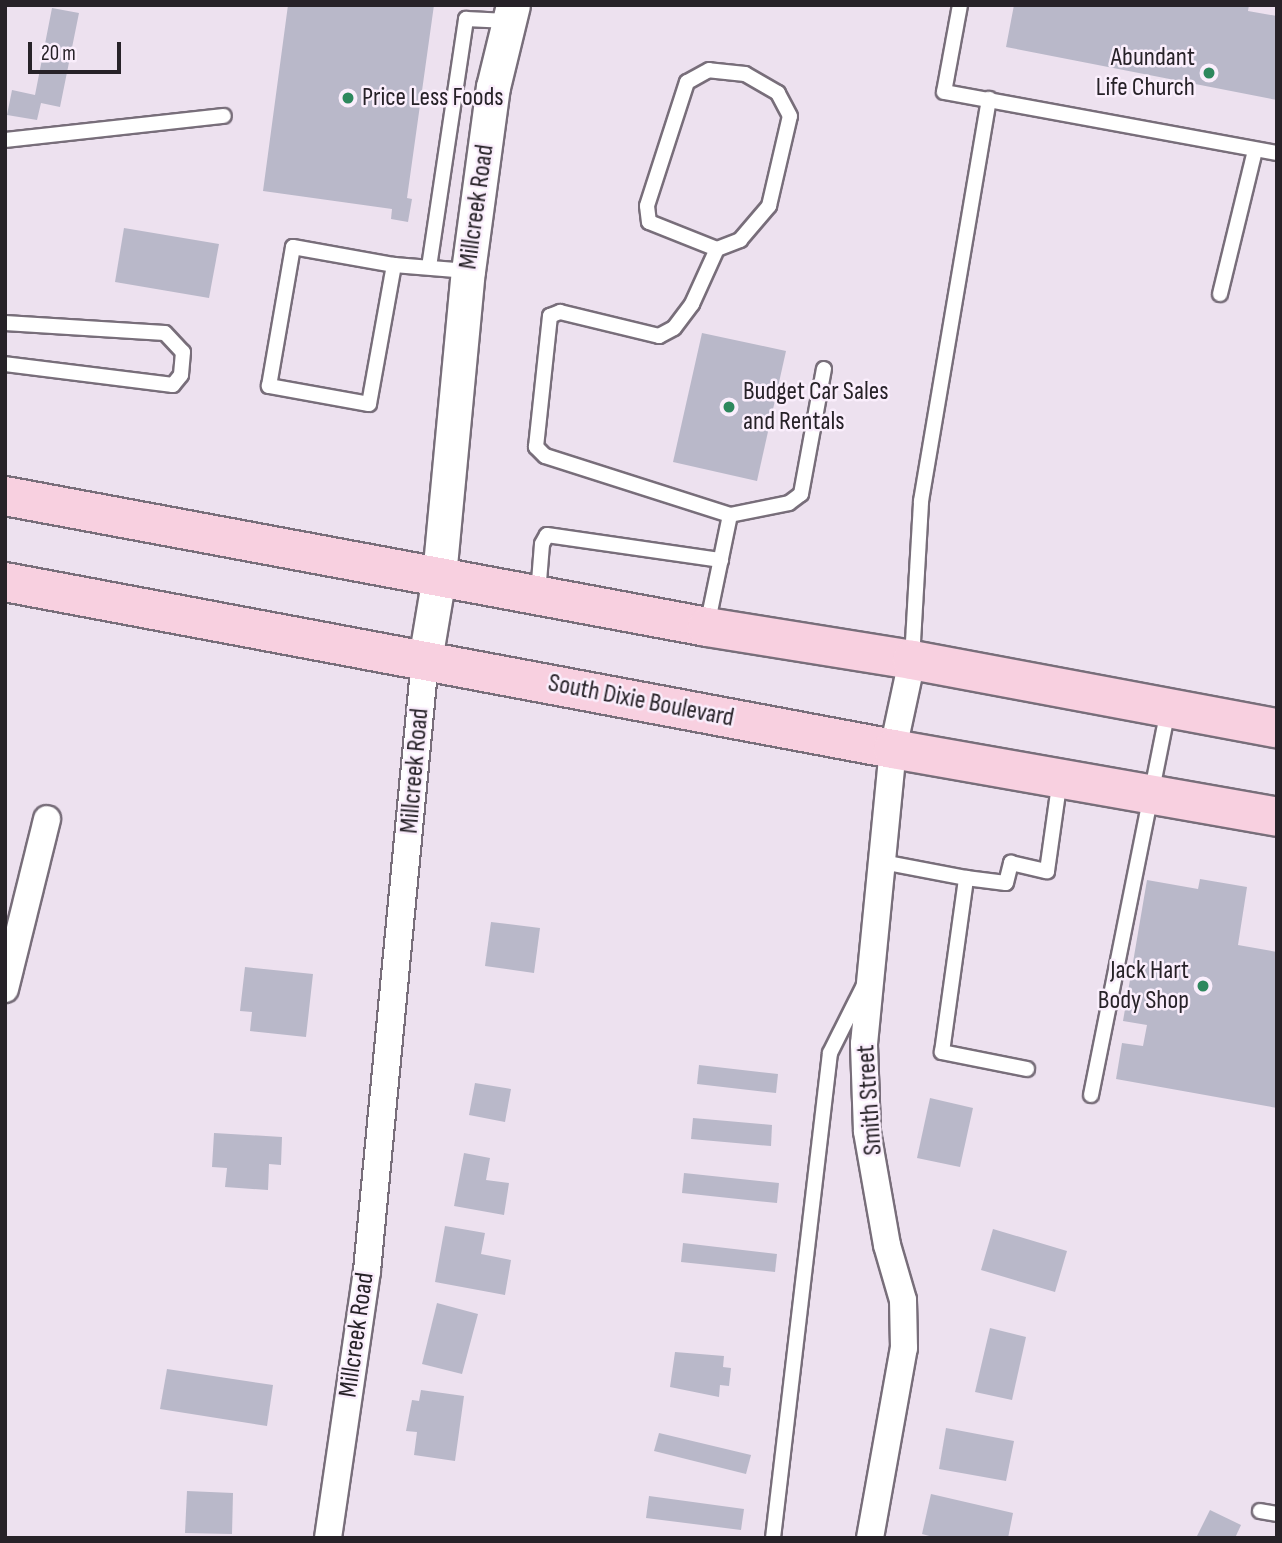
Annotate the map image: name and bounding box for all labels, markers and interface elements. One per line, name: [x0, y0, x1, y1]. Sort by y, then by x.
scale bar: [32, 28, 124, 72]
text: 20 m: [41, 41, 76, 66]
place label: Abundant Life Church: [1096, 42, 1195, 104]
marker: Abundant Life Church: [1201, 65, 1217, 81]
place label: Price Less Foods: [362, 82, 504, 114]
marker: Price Less Foods: [340, 90, 356, 106]
street label: Millcreek Road: [453, 143, 501, 271]
place label: Budget Car Sales and Rentals: [743, 376, 889, 438]
marker: Budget Car Sales and Rentals: [721, 399, 737, 415]
street label: South Dixie Boulevard: [545, 668, 737, 734]
street label: Millcreek Road: [394, 707, 436, 835]
place label: Jack Hart Body Shop: [1098, 955, 1189, 1016]
marker: Jack Hart Body Shop: [1195, 978, 1211, 994]
street label: Smith Street: [851, 1044, 889, 1156]
street label: Millcreek Road: [333, 1271, 381, 1399]

